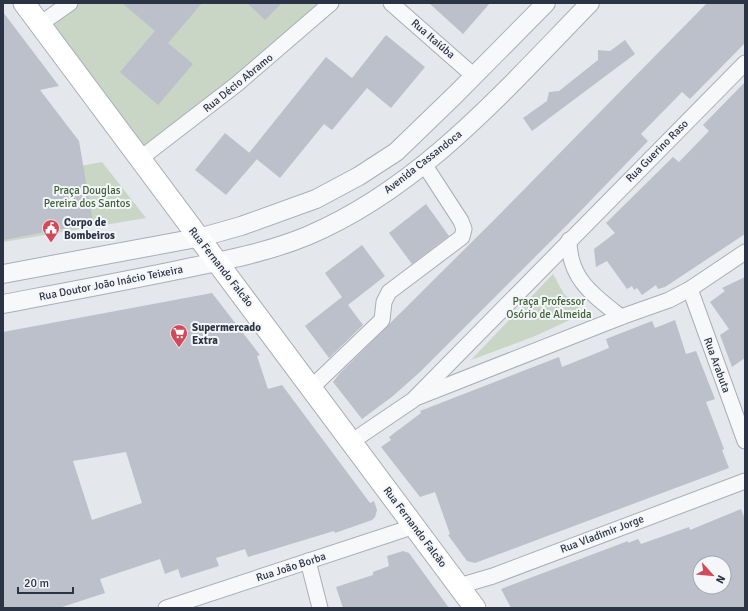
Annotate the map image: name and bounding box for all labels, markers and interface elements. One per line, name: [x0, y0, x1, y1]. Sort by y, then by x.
street label: Rua Itaiúba: [409, 17, 458, 62]
street label: Rua Décio Abramo: [200, 51, 276, 115]
street label: Rua Guerino Raso: [623, 117, 691, 185]
street label: Avenida Cassandoca: [381, 127, 465, 196]
park label: Praça Douglas Pereira dos Santos: [44, 184, 130, 210]
place label: Corpo de Bombeiros: [64, 216, 115, 242]
public building icon: Corpo de Bombeiros: [41, 218, 61, 243]
street label: Rua Fernando Falcão: [186, 225, 256, 310]
street label: Rua Doutor João Inácio Teixeira: [38, 263, 185, 303]
park label: Praça Professor Osório de Almeida: [506, 295, 592, 321]
place label: Supermercado Extra: [192, 321, 261, 347]
supermarket icon: Supermercado Extra: [169, 323, 189, 348]
street label: Rua Arabuta: [701, 336, 733, 395]
street label: Rua Fernando Falcão: [380, 484, 450, 570]
street label: Rua Vladimir Jorge: [558, 512, 646, 556]
street label: Rua João Borba: [255, 549, 328, 584]
north arrow: [692, 555, 732, 595]
scale bar: [18, 569, 73, 595]
text: N: [713, 573, 728, 586]
text: 20 m: [24, 576, 49, 591]

